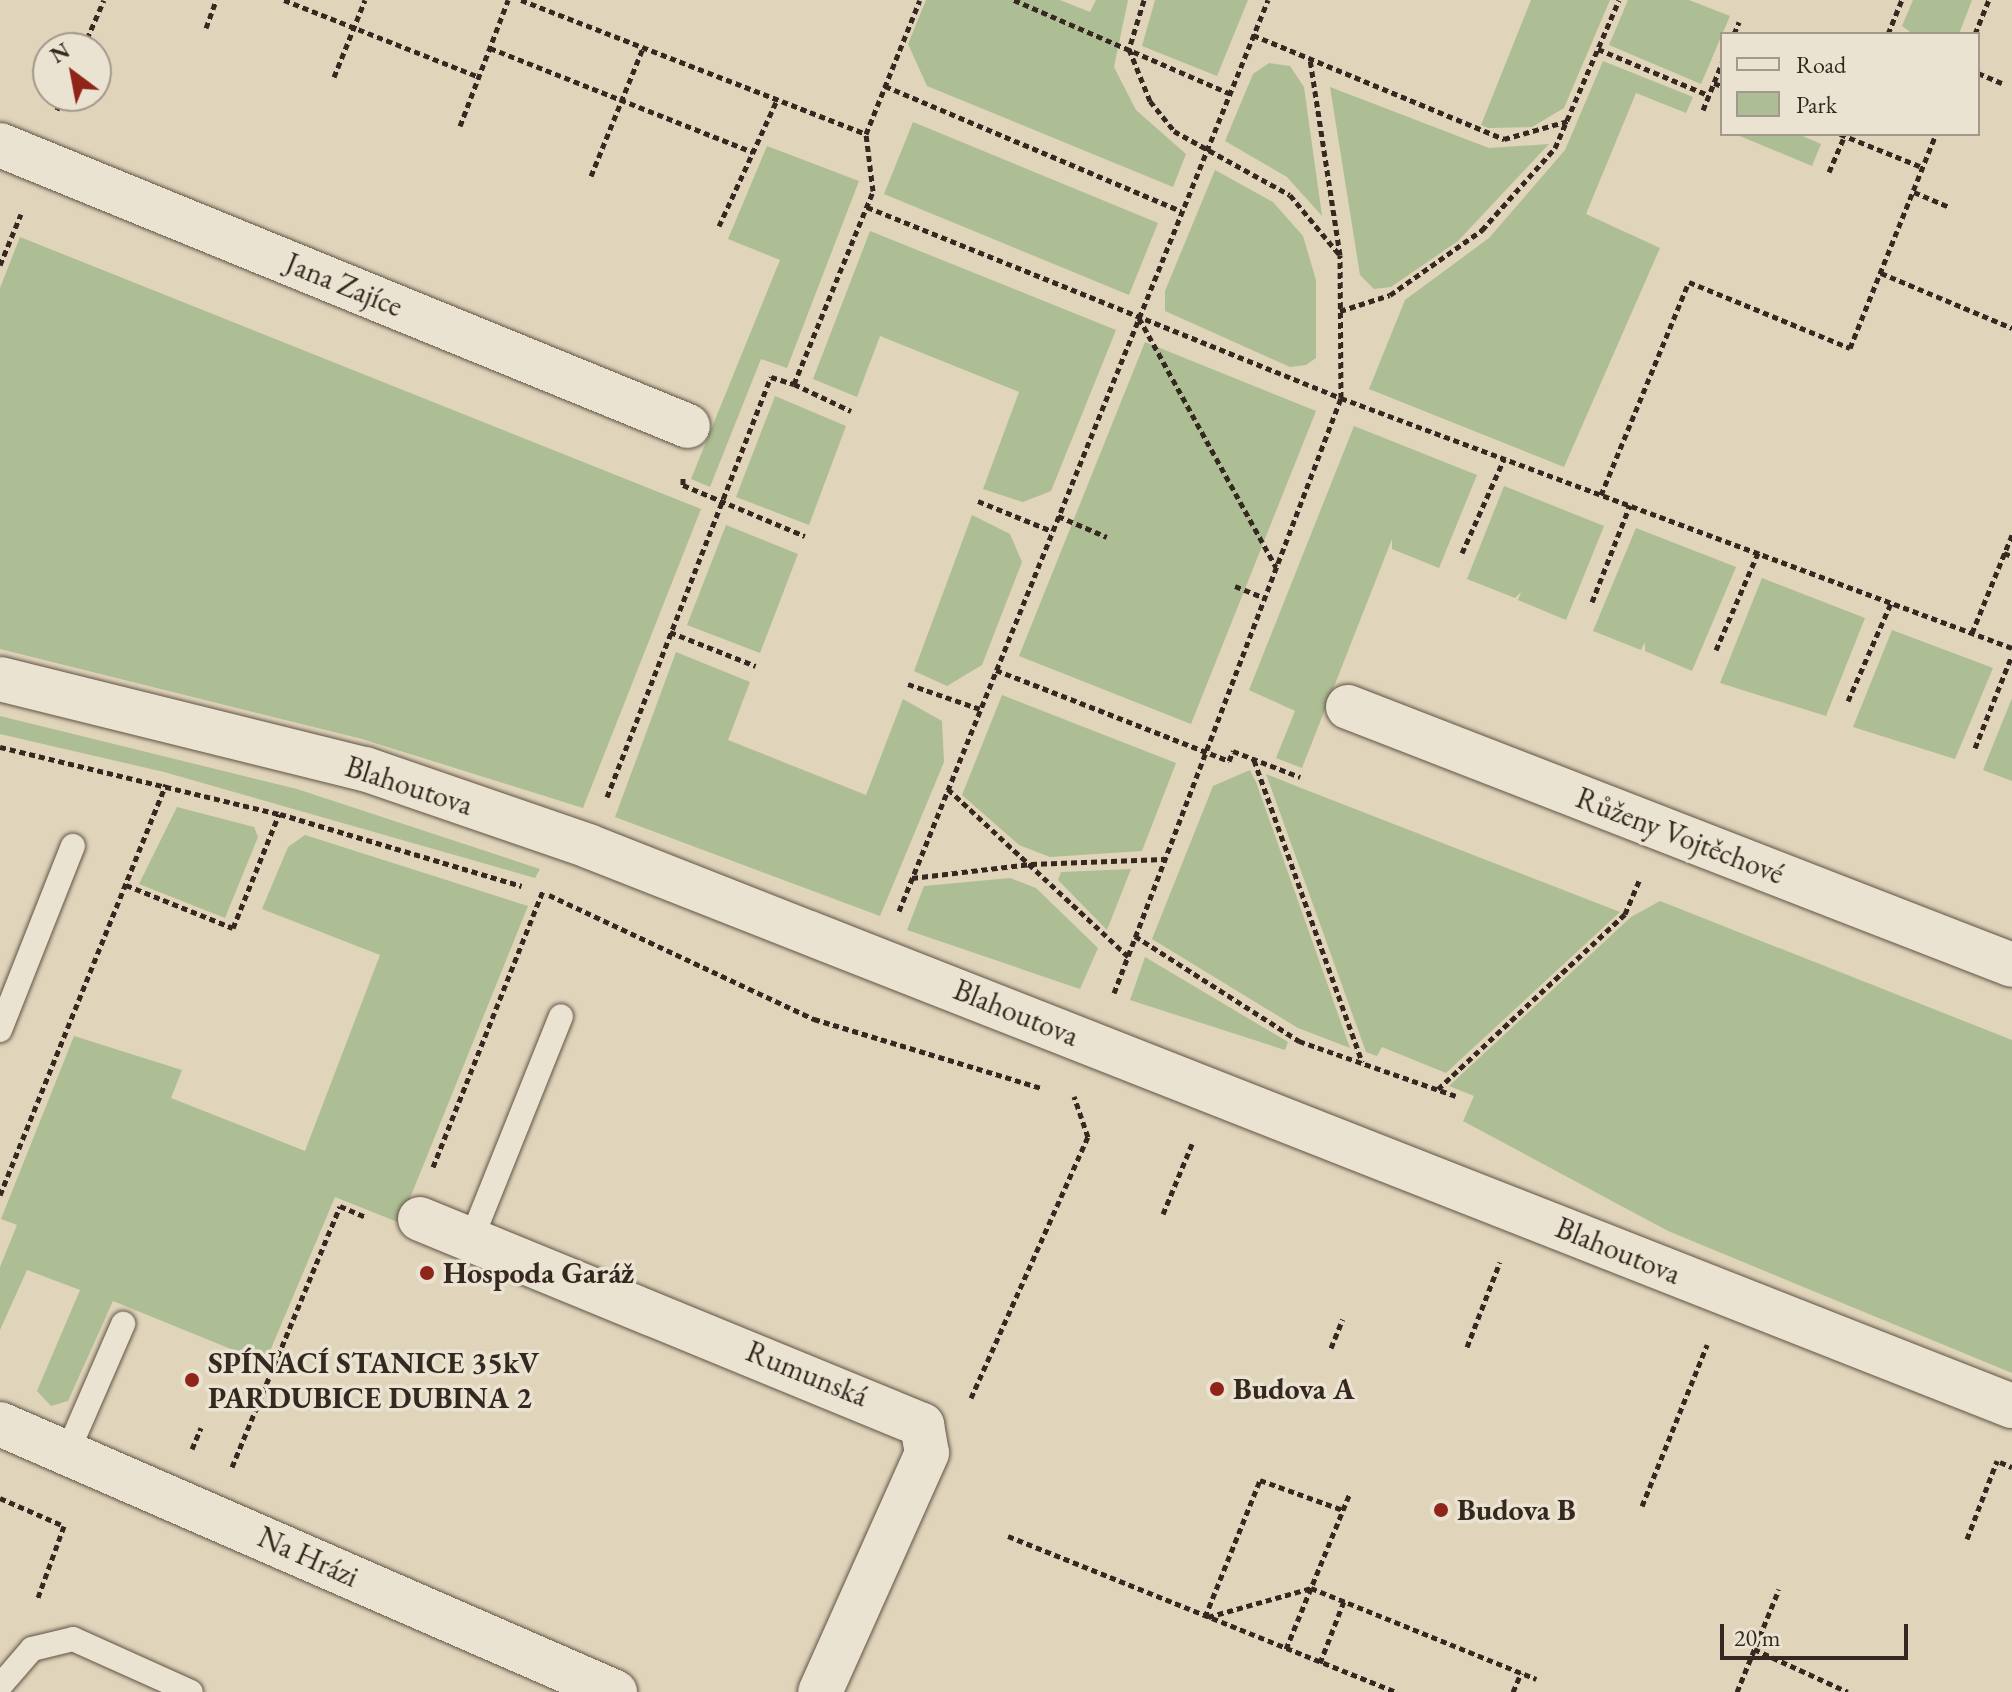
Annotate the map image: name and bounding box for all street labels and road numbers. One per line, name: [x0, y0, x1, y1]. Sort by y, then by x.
street label: Jana Zajíce: [280, 245, 408, 325]
street label: Blahoutova: [341, 749, 477, 823]
street label: Růženy Vojtěchové: [1571, 780, 1789, 892]
street label: Blahoutova: [948, 972, 1084, 1054]
street label: Blahoutova: [1550, 1210, 1686, 1292]
street label: Rumunská: [741, 1333, 873, 1415]
street label: Na Hrázi: [252, 1519, 364, 1595]

